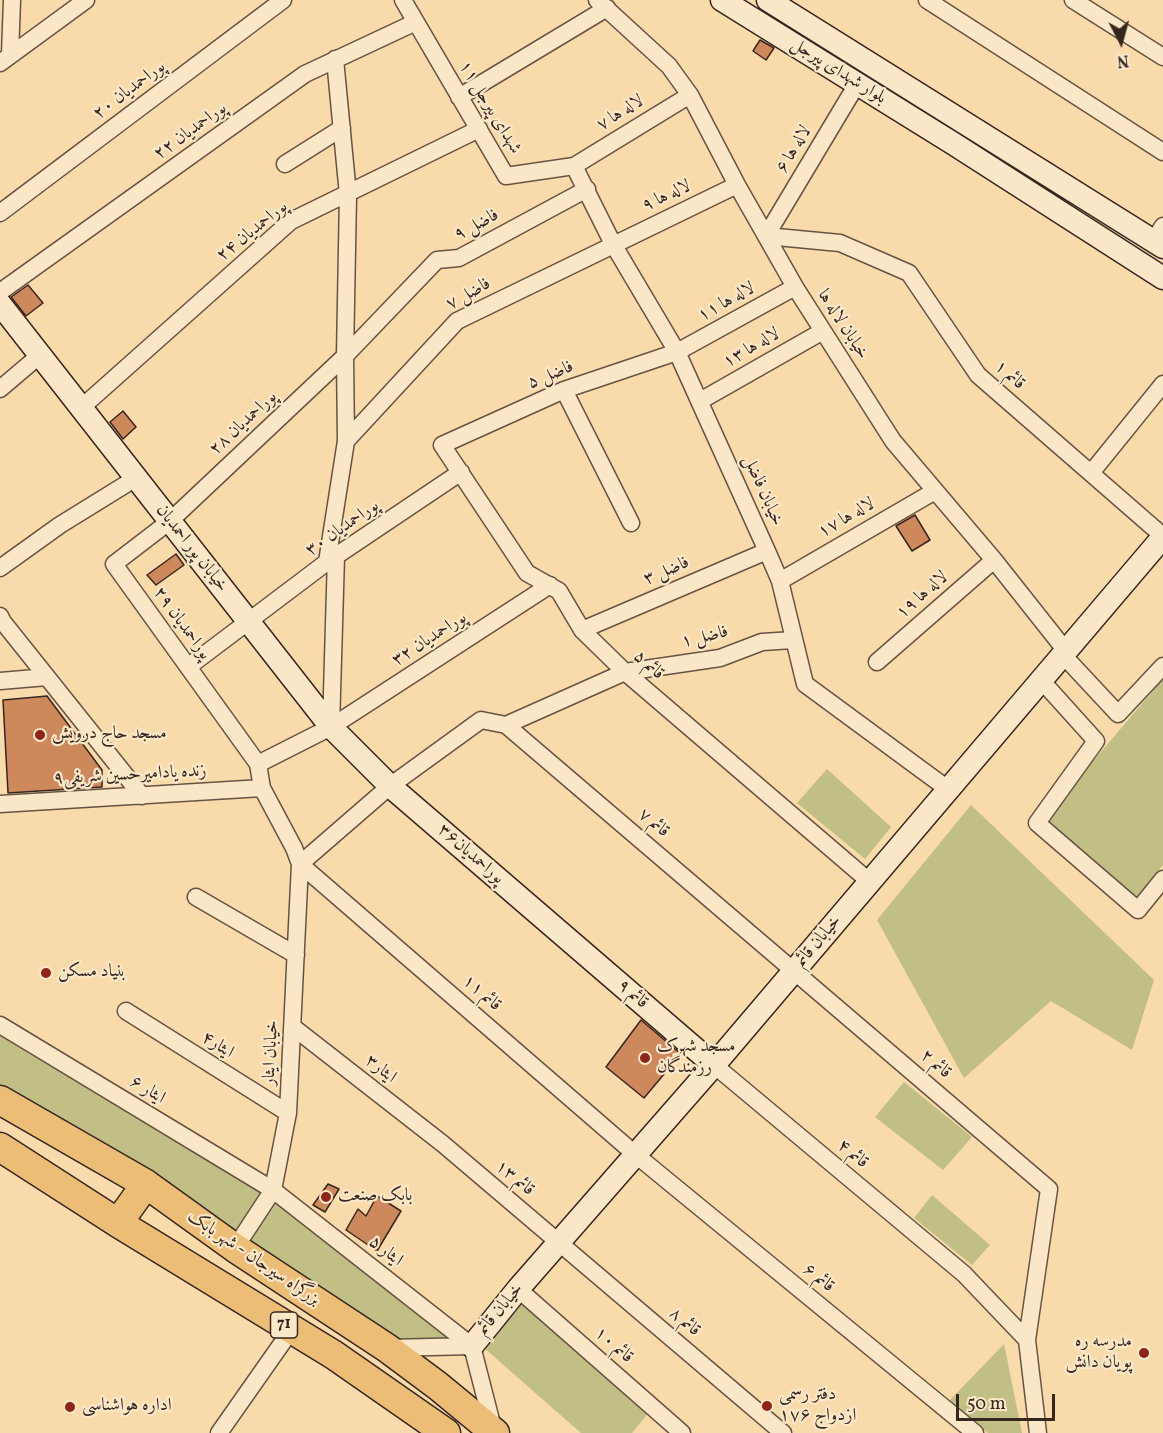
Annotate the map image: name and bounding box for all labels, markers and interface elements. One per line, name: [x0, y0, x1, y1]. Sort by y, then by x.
north arrow: [1091, 12, 1151, 72]
street label: بلوار شهدای پیرجل: [786, 34, 890, 110]
text: N: [1116, 48, 1130, 71]
street label: پوراحمدیان ۲۰: [90, 57, 170, 125]
street label: شهدای پیرجل ۱۱: [453, 58, 525, 158]
street label: لاله ها ۷: [594, 91, 648, 137]
street label: پوراحمدیان ۲۲: [150, 98, 232, 166]
street label: لاله ها ۶: [773, 122, 817, 178]
street label: لاله ها ۹: [639, 176, 695, 218]
street label: پوراحمدیان ۲۴: [213, 197, 293, 267]
street label: فاضل ۹: [451, 205, 503, 247]
street label: فاضل ۷: [443, 274, 495, 316]
street label: لاله ها ۱۱: [695, 279, 759, 327]
street label: خیابان لاله ها: [811, 286, 873, 364]
street label: لاله ها ۱۳: [720, 324, 784, 374]
street label: فاضل ۵: [525, 357, 577, 395]
street label: قائم ۱: [989, 357, 1029, 395]
street label: پوراحمدیان ۲۸: [206, 387, 282, 461]
street label: خیابان فاضل: [737, 452, 787, 530]
street label: لاله ها ۱۷: [815, 494, 879, 544]
street label: پوراحمدیان ۳۰: [302, 496, 384, 562]
street label: خیابان پور احمدیان: [150, 501, 232, 597]
street label: فاضل ۳: [641, 553, 693, 591]
street label: لاله ها ۱۹: [893, 568, 953, 624]
street label: پوراحمدیان ۲۹: [147, 583, 215, 665]
street label: پوراحمدیان ۳۲: [389, 608, 471, 672]
street label: فاضل ۱: [679, 622, 731, 654]
street label: قائم ۵: [628, 647, 668, 685]
place label: مسجد حاج درویش: [52, 724, 167, 746]
marker: مسجد حاج درویش: [33, 728, 47, 742]
street label: زنده یادامیرحسین شریفی۹: [53, 761, 207, 791]
street label: قائم ۷: [633, 805, 673, 843]
street label: پوراحمدیان۳۶: [432, 820, 508, 890]
street label: خیابان قائم: [791, 911, 847, 973]
place label: بنیاد مسکن: [58, 962, 126, 984]
marker: بنیاد مسکن: [39, 966, 53, 980]
street label: قائم ۱۱: [457, 971, 505, 1017]
street label: قائم ۹: [612, 976, 652, 1014]
street label: خیابان ایثار: [260, 1020, 284, 1086]
street label: ایثار۴: [197, 1028, 237, 1064]
place label: مسجد شهرک رزمندگان: [657, 1037, 736, 1080]
street label: قائم ۲: [915, 1046, 955, 1084]
street label: ایثار۳: [360, 1051, 400, 1089]
marker: مسجد شهرک رزمندگان: [638, 1051, 652, 1065]
street label: ایثار ۶: [125, 1072, 169, 1110]
street label: قائم ۴: [832, 1136, 872, 1174]
street label: قائم ۱۳: [490, 1156, 538, 1202]
place label: بابک صنعت: [338, 1186, 412, 1208]
marker: بابک صنعت: [319, 1190, 333, 1204]
street label: بزرگراه سیرجان - شهر بابک: [182, 1207, 324, 1311]
street label: ایثار ۵: [364, 1232, 406, 1272]
street label: قائم ۶: [798, 1260, 838, 1298]
street label: خیابان قائم: [473, 1279, 529, 1341]
street label: قائم ۸: [664, 1304, 704, 1342]
road number: 71: [270, 1312, 298, 1338]
street label: قائم ۱۰: [589, 1323, 637, 1369]
place label: مدرسه ره پویان دانش: [1065, 1332, 1132, 1374]
marker: مدرسه ره پویان دانش: [1137, 1346, 1151, 1360]
scale bar: [959, 1382, 1058, 1420]
place label: دفتر رسمی ازدواج ۱۷۶: [779, 1385, 856, 1428]
text: 50 m: [967, 1392, 1006, 1417]
place label: اداره هواشناسی: [82, 1396, 172, 1418]
marker: دفتر رسمی ازدواج ۱۷۶: [760, 1399, 774, 1413]
marker: اداره هواشناسی: [63, 1400, 77, 1414]

